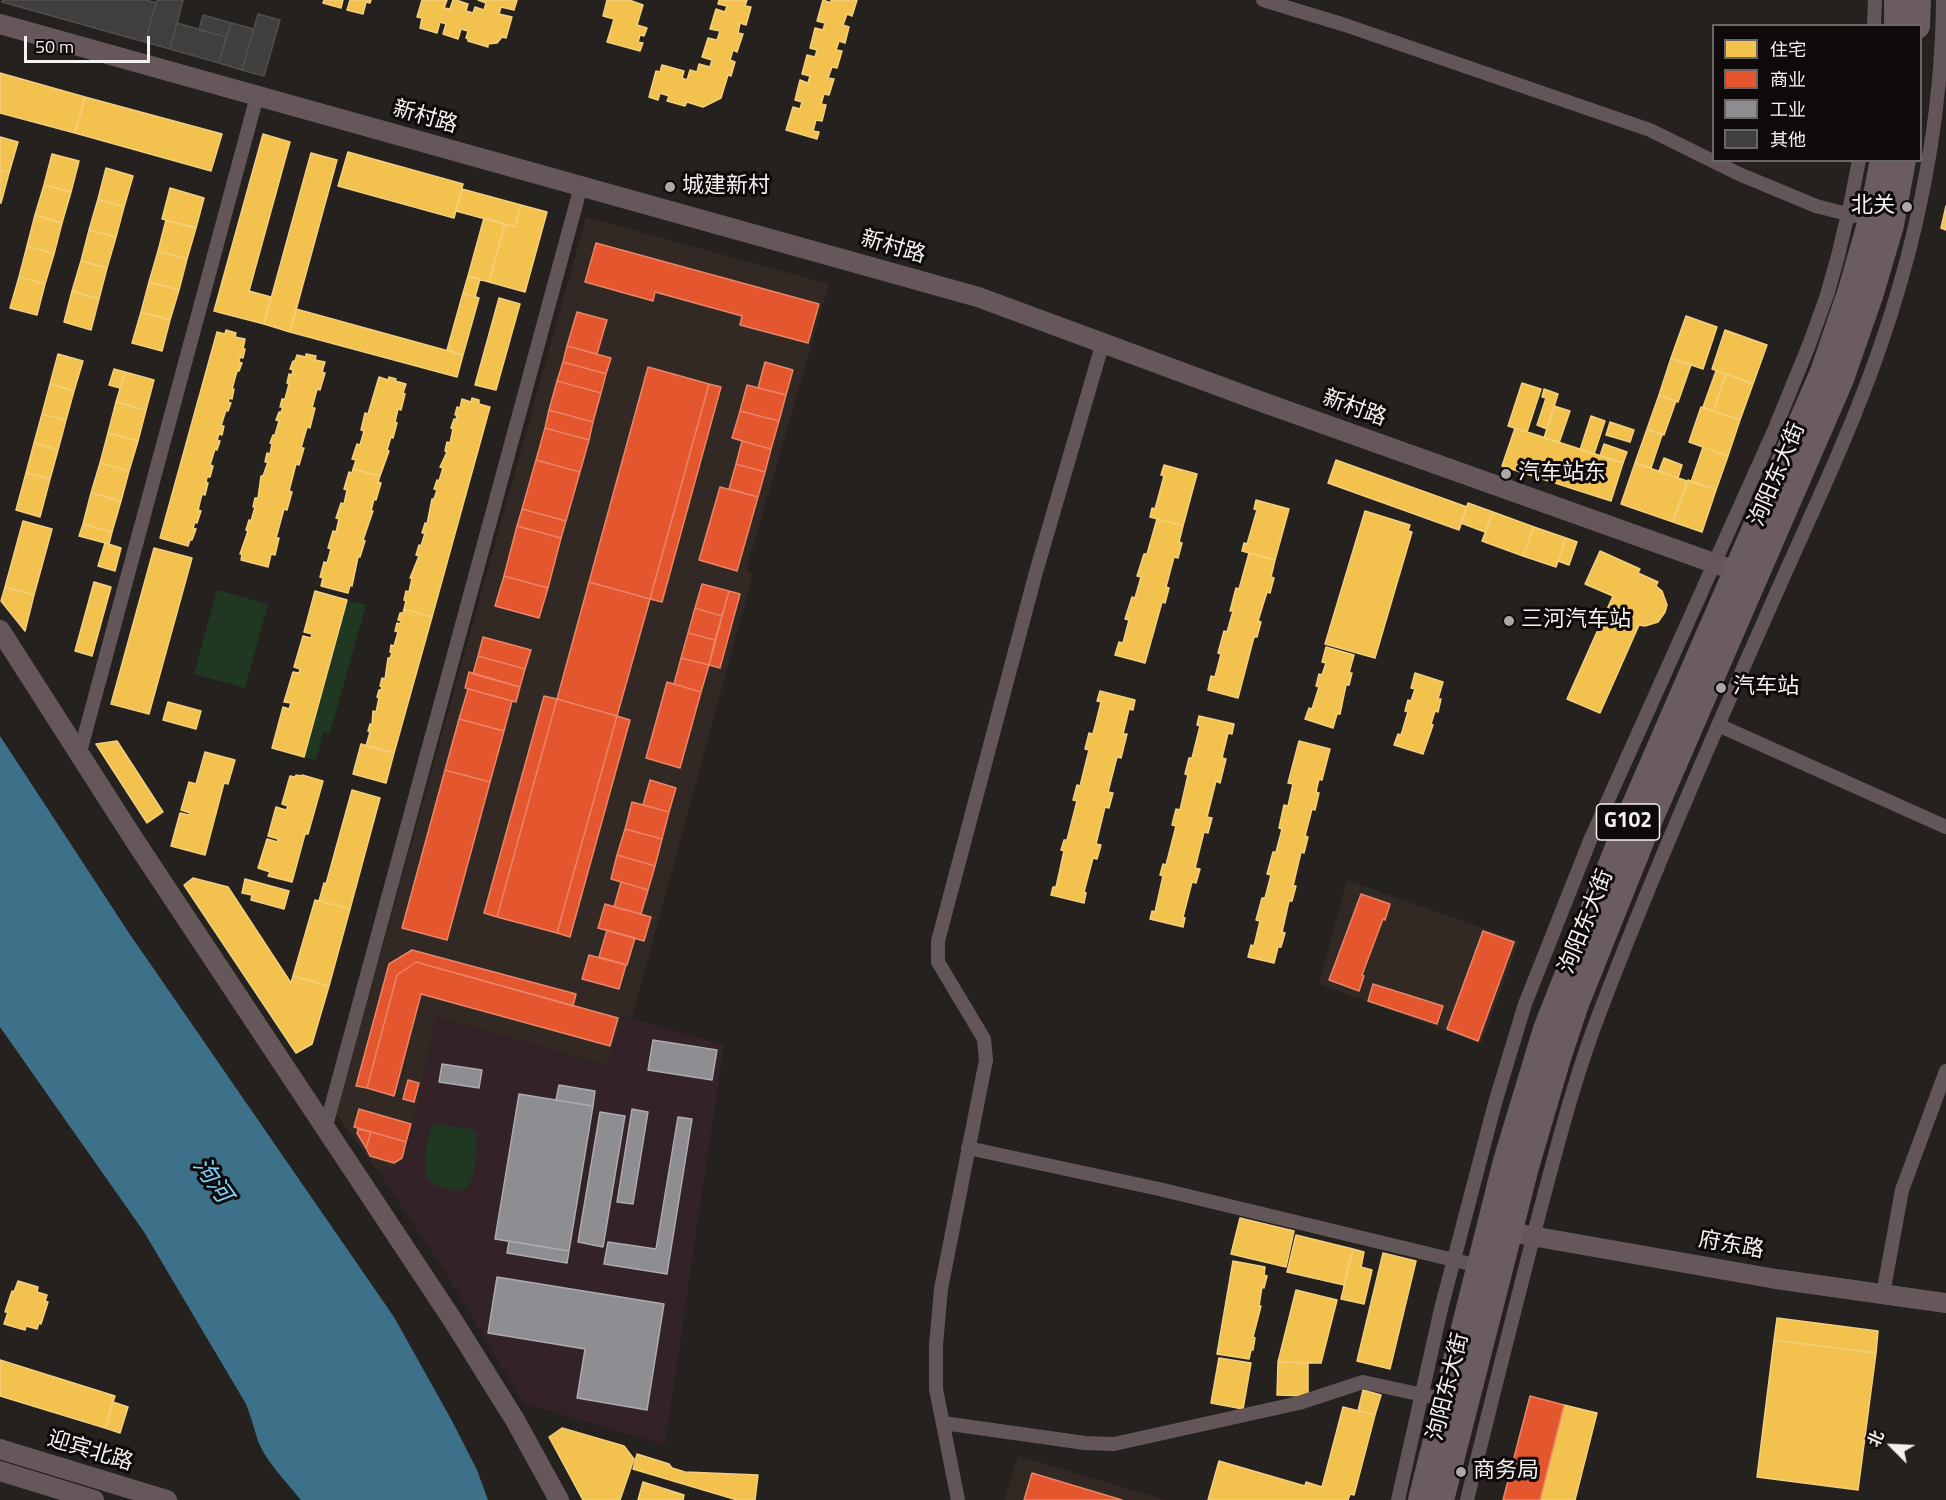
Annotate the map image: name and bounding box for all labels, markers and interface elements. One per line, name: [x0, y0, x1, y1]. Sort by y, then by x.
scale bar: [27, 24, 153, 62]
legend: [1712, 24, 1922, 162]
text: 50 m: [35, 33, 74, 60]
text: 住宅: [1770, 36, 1806, 63]
text: 商业: [1770, 66, 1806, 93]
street label: 新村路: [390, 96, 460, 140]
text: 工业: [1770, 96, 1806, 123]
text: 其他: [1770, 126, 1806, 153]
place label: 城建新村: [682, 174, 770, 200]
marker: 城建新村: [663, 180, 677, 194]
place label: 北关: [1851, 194, 1895, 220]
marker: 北关: [1900, 200, 1914, 214]
street label: 新村路: [858, 226, 928, 270]
street label: 新村路: [1318, 385, 1390, 433]
street label: 泃阳东大街: [1744, 419, 1812, 531]
place label: 汽车站东: [1518, 461, 1606, 487]
marker: 汽车站东: [1499, 467, 1513, 481]
place label: 三河汽车站: [1521, 608, 1631, 634]
marker: 三河汽车站: [1502, 614, 1516, 628]
place label: 汽车站: [1733, 675, 1799, 701]
marker: 汽车站: [1714, 681, 1728, 695]
road number: G102: [1596, 804, 1660, 840]
street label: 泃阳东大街: [1554, 866, 1620, 978]
water label: 泃河: [185, 1153, 237, 1209]
street label: 府东路: [1696, 1227, 1766, 1265]
street label: 泃阳东大街: [1423, 1330, 1475, 1444]
north arrow: [1862, 1416, 1922, 1476]
text: 北: [1861, 1426, 1890, 1451]
street label: 迎宾北路: [44, 1427, 136, 1477]
place label: 商务局: [1473, 1459, 1539, 1485]
marker: 商务局: [1454, 1465, 1468, 1479]

